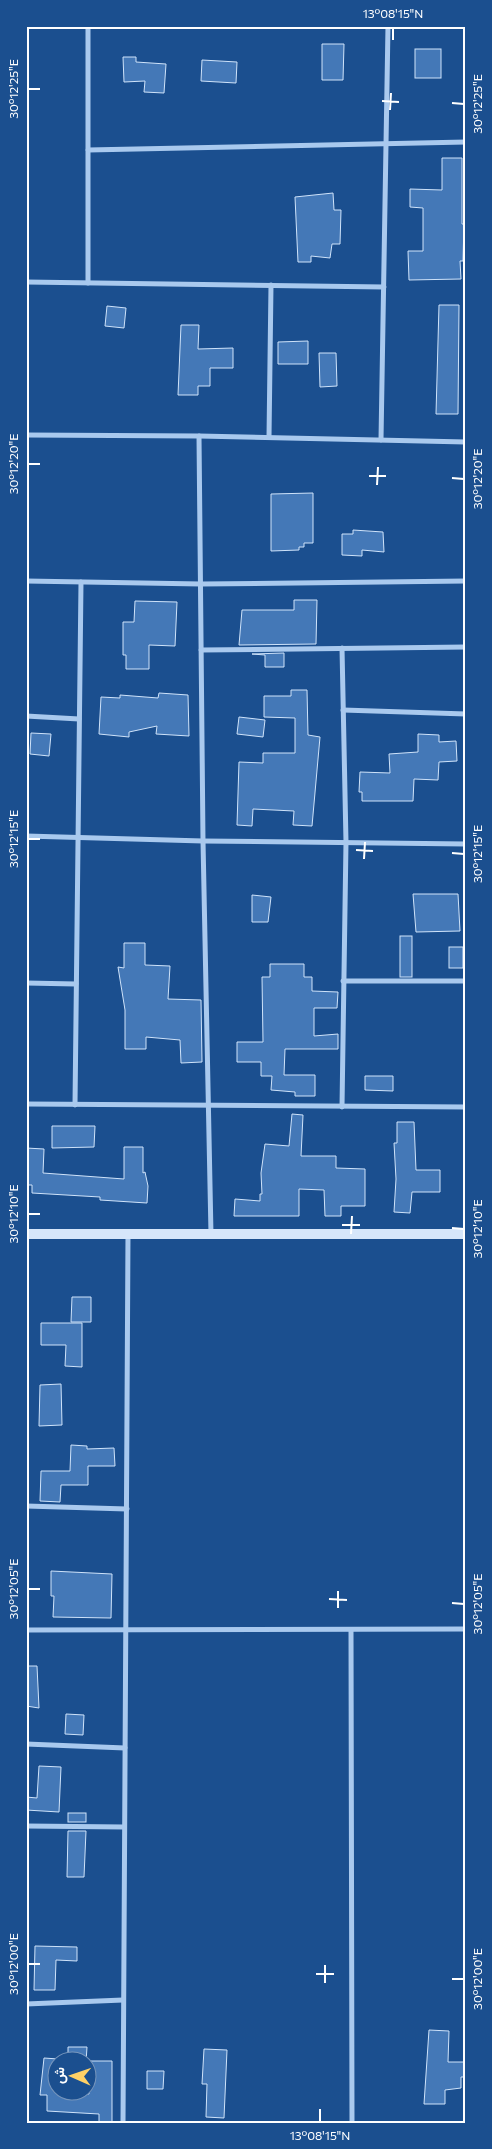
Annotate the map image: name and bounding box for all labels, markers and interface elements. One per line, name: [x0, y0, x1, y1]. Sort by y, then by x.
text: 13°08'15"N: [363, 6, 423, 20]
text: 30°12'25"E: [6, 59, 20, 119]
text: 30°12'25"E: [470, 74, 484, 134]
text: 30°12'20"E: [6, 434, 20, 494]
text: 30°12'20"E: [470, 449, 484, 509]
text: 30°12'15"E: [6, 810, 20, 868]
text: 30°12'15"E: [470, 825, 484, 883]
text: 30°12'10"E: [6, 1184, 20, 1244]
text: 30°12'10"E: [470, 1199, 484, 1259]
text: 30°12'05"E: [6, 1559, 20, 1619]
text: 30°12'05"E: [470, 1574, 484, 1634]
text: 30°12'00"E: [6, 1933, 20, 1995]
text: 30°12'00"E: [470, 1948, 484, 2010]
north arrow: [48, 2052, 98, 2102]
text: ش: [50, 2067, 68, 2084]
text: 13°08'15"N: [290, 2128, 350, 2142]

